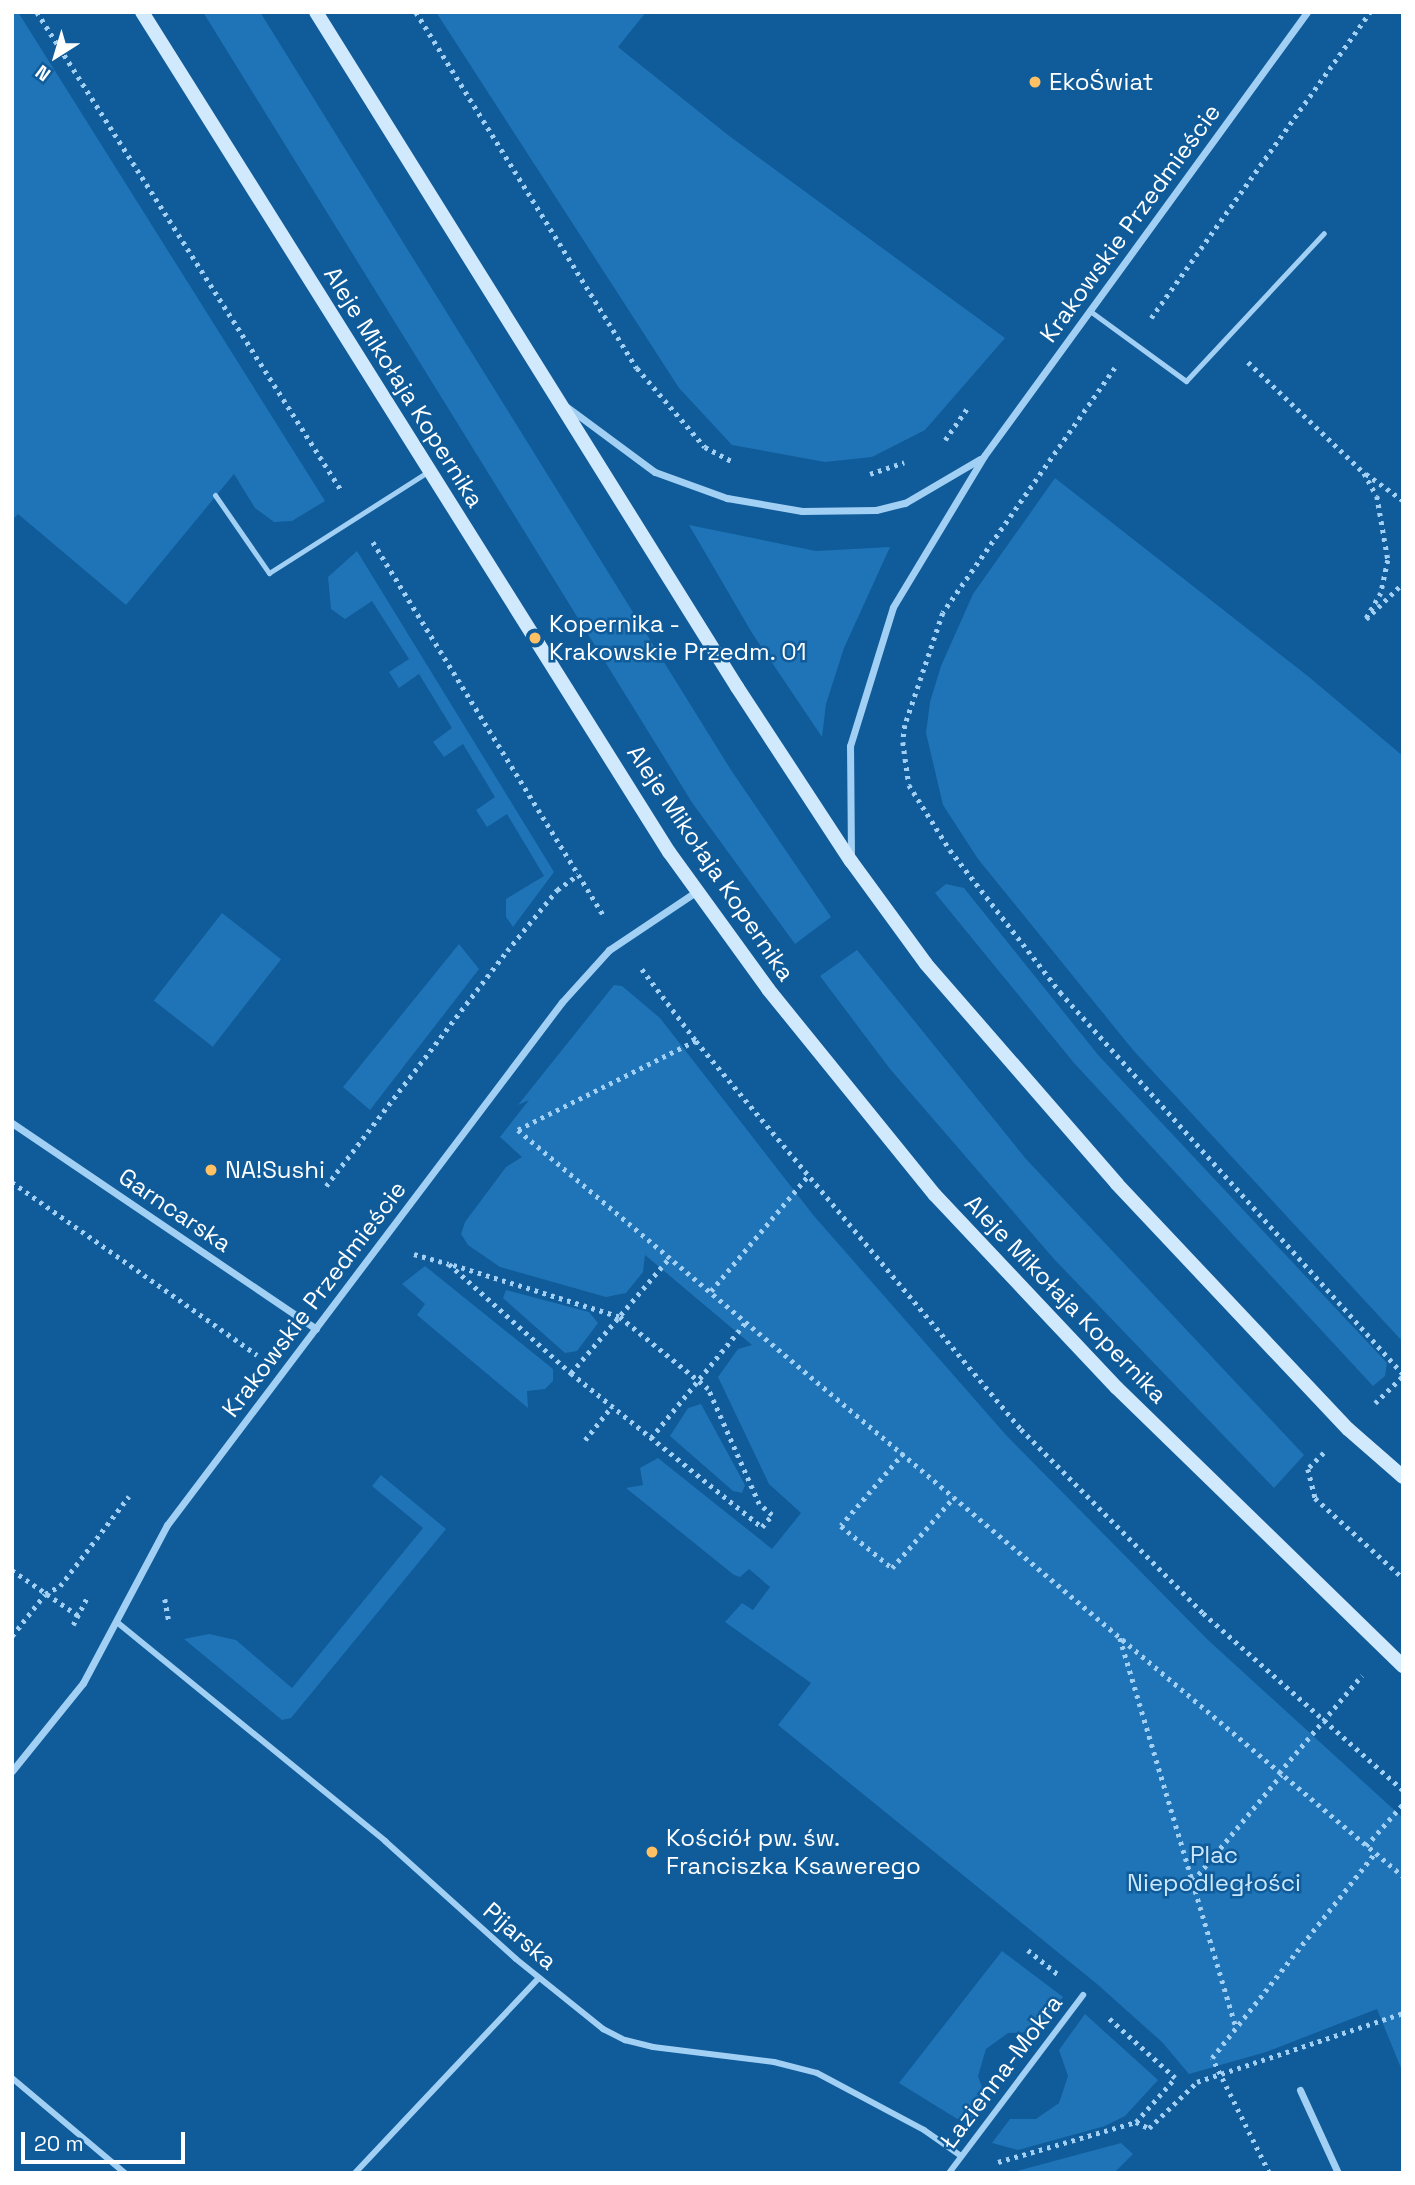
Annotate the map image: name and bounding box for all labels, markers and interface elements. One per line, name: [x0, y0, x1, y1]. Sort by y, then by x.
north arrow: [21, 21, 91, 91]
text: N: [30, 59, 56, 87]
place label: EkoŚwiat: [1049, 68, 1154, 96]
marker: EkoŚwiat: [1027, 74, 1043, 90]
street label: Krakowskie Przedmieście: [1034, 98, 1226, 348]
street label: Aleje Mikołaja Kopernika: [318, 261, 490, 513]
place label: Kopernika - Krakowskie Przedm. 01: [549, 610, 807, 666]
marker: Kopernika - Krakowskie Przedm. 01: [527, 630, 543, 646]
street label: Aleje Mikołaja Kopernika: [621, 739, 801, 987]
place label: NA!Sushi: [225, 1156, 325, 1184]
street label: Garncarska: [113, 1162, 237, 1258]
marker: NA!Sushi: [203, 1162, 219, 1178]
street label: Krakowskie Przedmieście: [216, 1175, 412, 1423]
street label: Aleje Mikołaja Kopernika: [959, 1189, 1173, 1409]
place label: Kościół pw. św. Franciszka Ksawerego: [666, 1824, 921, 1880]
park label: Plac Niepodległości: [1127, 1841, 1301, 1897]
marker: Kościół pw. św. Franciszka Ksawerego: [644, 1844, 660, 1860]
street label: Pijarska: [477, 1896, 563, 1976]
street label: Łazienna-Mokra: [934, 1989, 1068, 2155]
scale bar: [24, 2118, 189, 2162]
text: 20 m: [34, 2130, 84, 2157]

